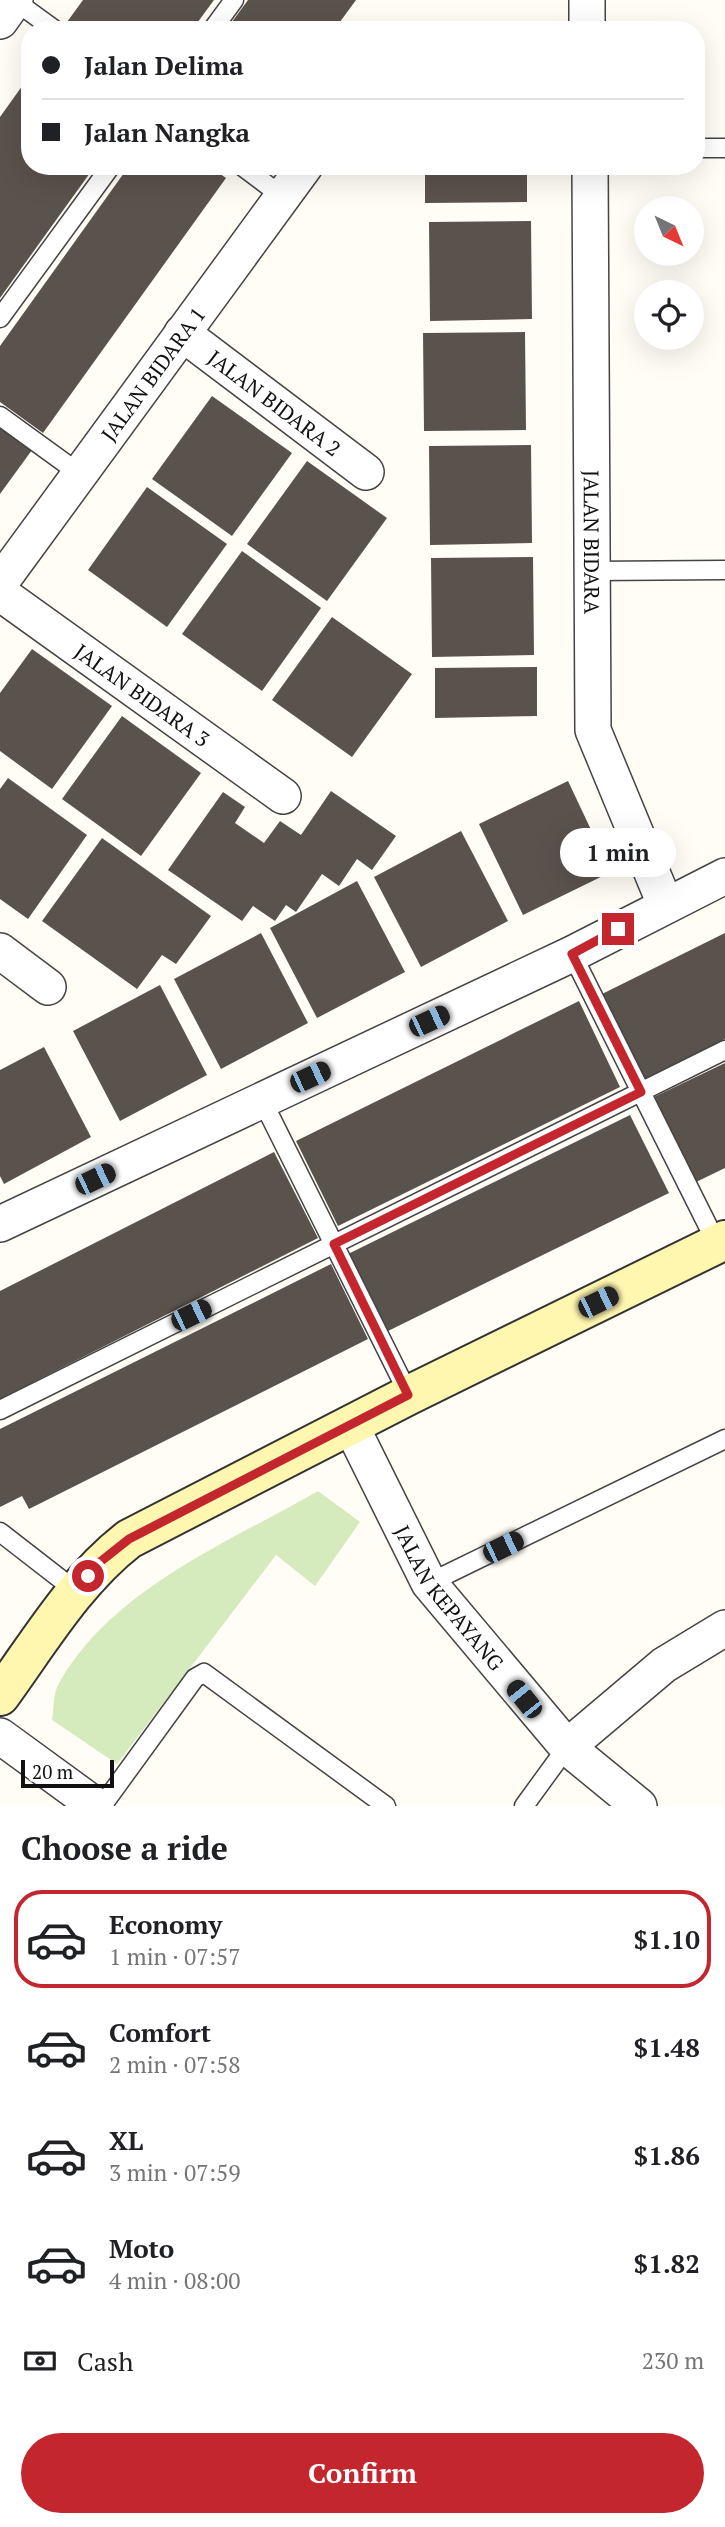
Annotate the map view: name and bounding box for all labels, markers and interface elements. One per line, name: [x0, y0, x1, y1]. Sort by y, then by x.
text: Jalan Delima: [84, 48, 244, 82]
text: Jalan Nangka: [84, 115, 250, 149]
north arrow: [634, 196, 704, 266]
map controls: [634, 196, 704, 350]
button: locate: [634, 280, 704, 350]
street label: JALAN BIDARA 1: [94, 301, 211, 447]
street label: JALAN BIDARA 2: [202, 344, 347, 462]
street label: JALAN BIDARA: [578, 470, 606, 615]
street label: JALAN BIDARA 3: [69, 637, 215, 753]
callout: 1 min: [560, 828, 676, 876]
text: 1 min: [587, 837, 649, 868]
route end: [602, 913, 634, 945]
car: [406, 1003, 453, 1039]
car: [287, 1059, 334, 1095]
car: [72, 1160, 119, 1198]
car: [575, 1283, 622, 1321]
car: [168, 1296, 215, 1334]
street label: JALAN KEPAYANG: [388, 1520, 511, 1677]
car: [480, 1528, 527, 1566]
route start: [72, 1560, 104, 1592]
car: [503, 1676, 546, 1722]
scale bar: [21, 1757, 114, 1789]
text: 20 m: [32, 1759, 73, 1784]
text: Choose a ride: [21, 1827, 228, 1869]
text: Economy: [109, 1907, 222, 1941]
icon: car: [25, 1908, 88, 1971]
text: $1.10: [634, 1922, 700, 1956]
text: 1 min · 07:57: [109, 1941, 241, 1972]
text: Comfort: [109, 2015, 211, 2049]
icon: car: [25, 2016, 88, 2079]
text: $1.48: [634, 2030, 700, 2064]
text: 2 min · 07:58: [109, 2049, 241, 2080]
text: XL: [109, 2123, 143, 2157]
icon: car: [25, 2124, 88, 2187]
text: $1.86: [634, 2138, 700, 2172]
text: 3 min · 07:59: [109, 2157, 241, 2188]
text: Moto: [109, 2231, 174, 2265]
icon: car: [25, 2232, 88, 2295]
text: $1.82: [634, 2246, 700, 2280]
text: 4 min · 08:00: [109, 2265, 241, 2296]
icon: cash: [21, 2342, 59, 2380]
text: Cash: [77, 2344, 133, 2378]
text: 230 m: [642, 2345, 704, 2376]
button: Confirm: [21, 2433, 704, 2513]

